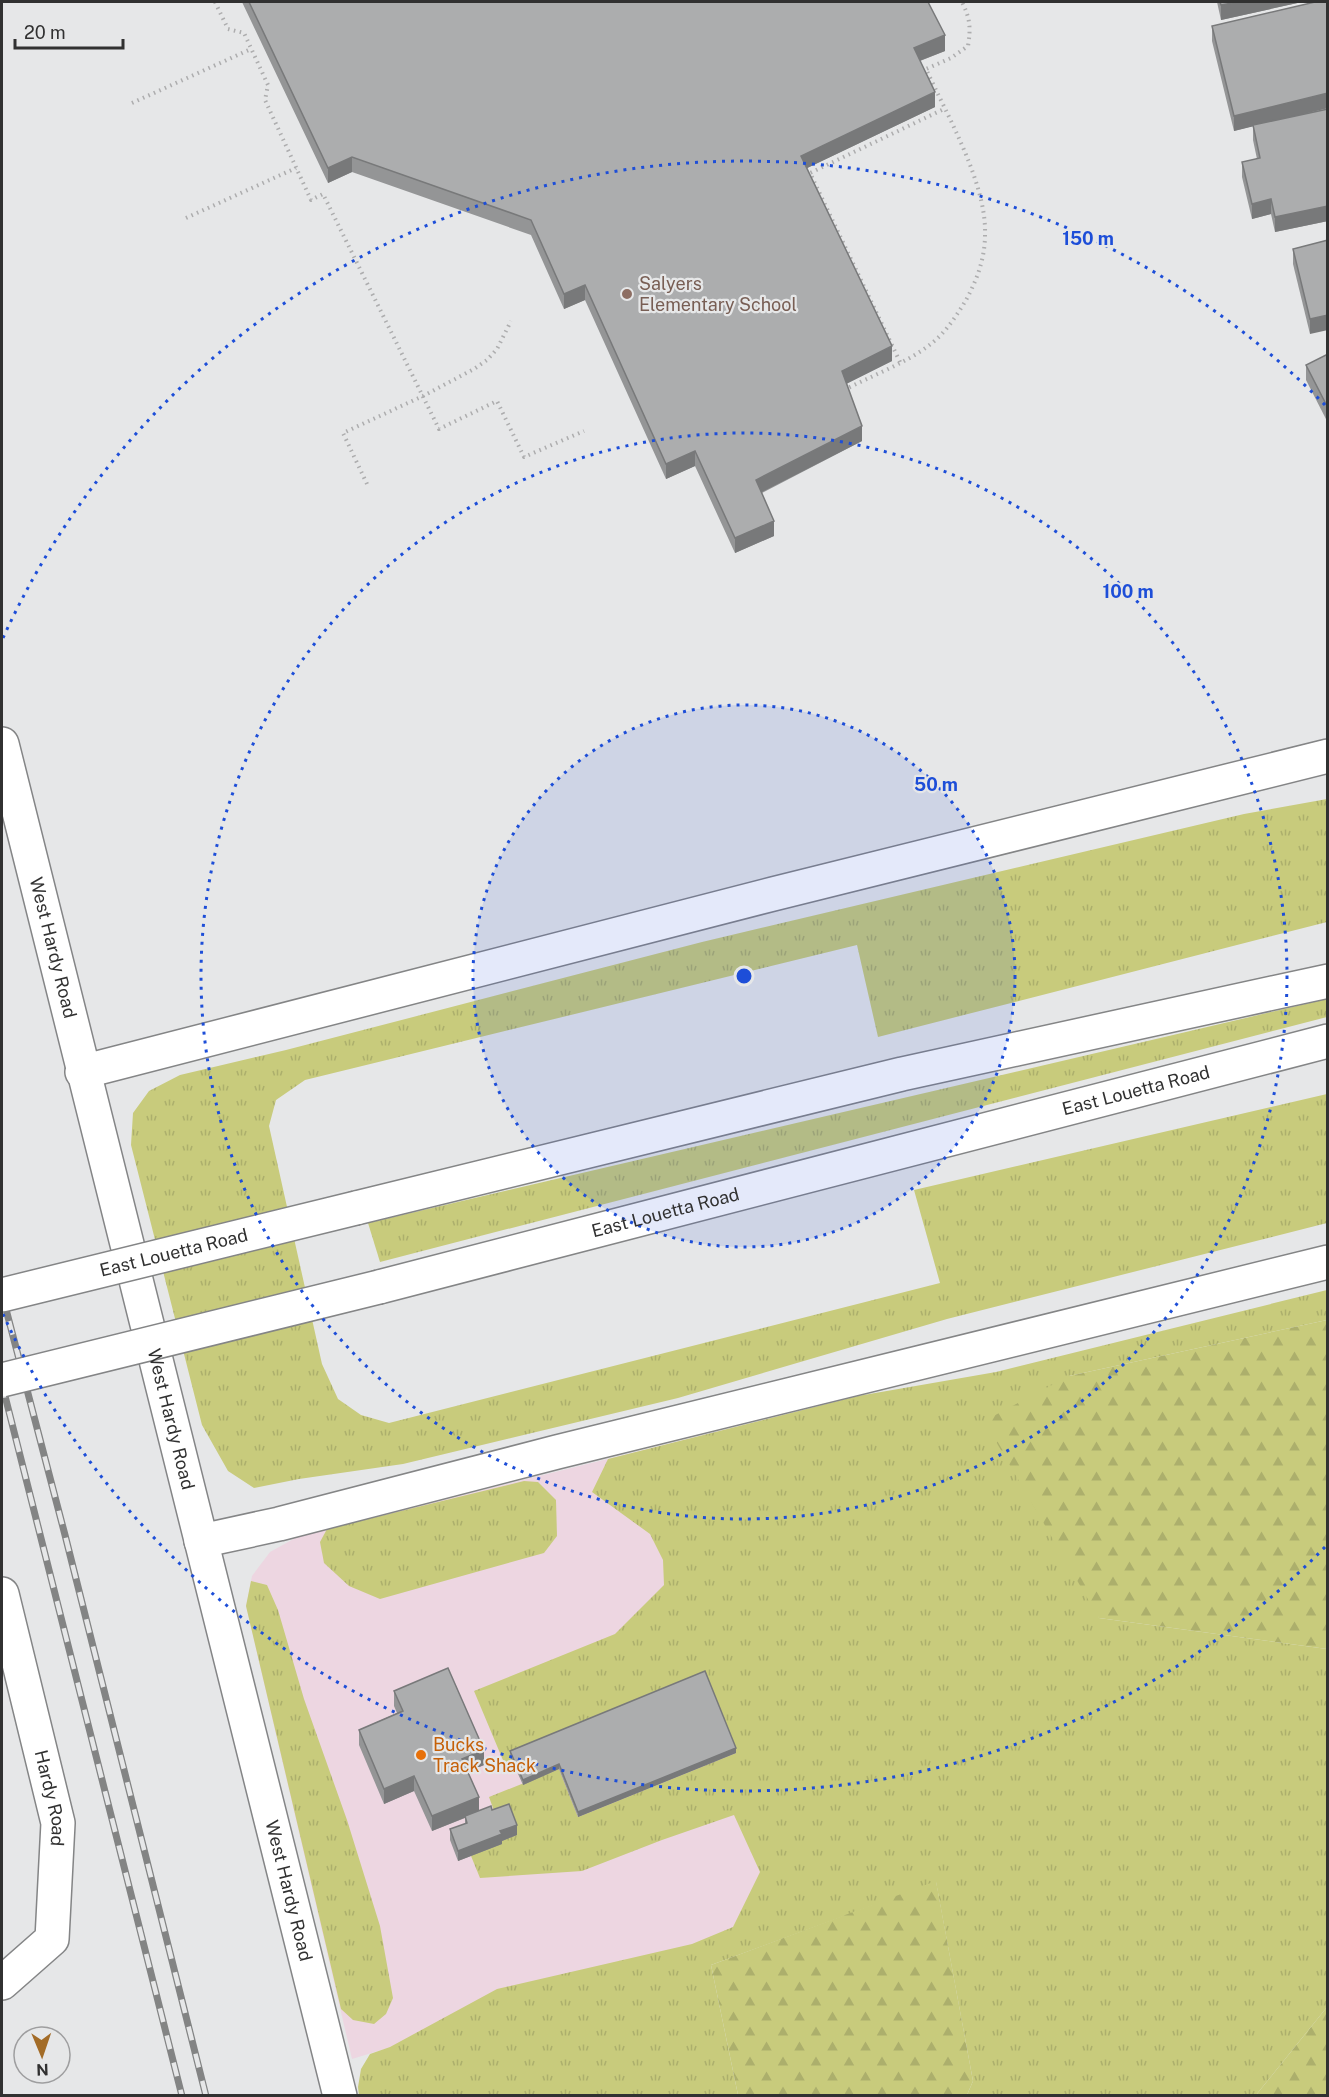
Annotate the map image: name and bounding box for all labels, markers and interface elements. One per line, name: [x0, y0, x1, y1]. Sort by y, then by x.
scale bar: [15, 12, 123, 50]
text: 20 m: [24, 22, 66, 43]
text: 150 m: [1062, 228, 1114, 249]
place label: Salyers Elementary School: [639, 273, 797, 315]
marker: Salyers Elementary School: [620, 287, 634, 301]
text: 100 m: [1102, 581, 1154, 602]
text: 50 m: [914, 774, 958, 795]
street label: West Hardy Road: [26, 875, 81, 1020]
centre of rings: [734, 966, 754, 986]
street label: East Louetta Road: [1060, 1061, 1212, 1119]
street label: East Louetta Road: [589, 1183, 741, 1241]
street label: East Louetta Road: [98, 1224, 250, 1281]
street label: West Hardy Road: [144, 1346, 199, 1492]
place label: Bucks Track Shack: [433, 1734, 536, 1776]
street label: Hardy Road: [31, 1748, 69, 1847]
marker: Bucks Track Shack: [414, 1748, 428, 1762]
street label: West Hardy Road: [261, 1818, 317, 1963]
north arrow: [12, 2025, 72, 2085]
text: N: [36, 2060, 49, 2079]

